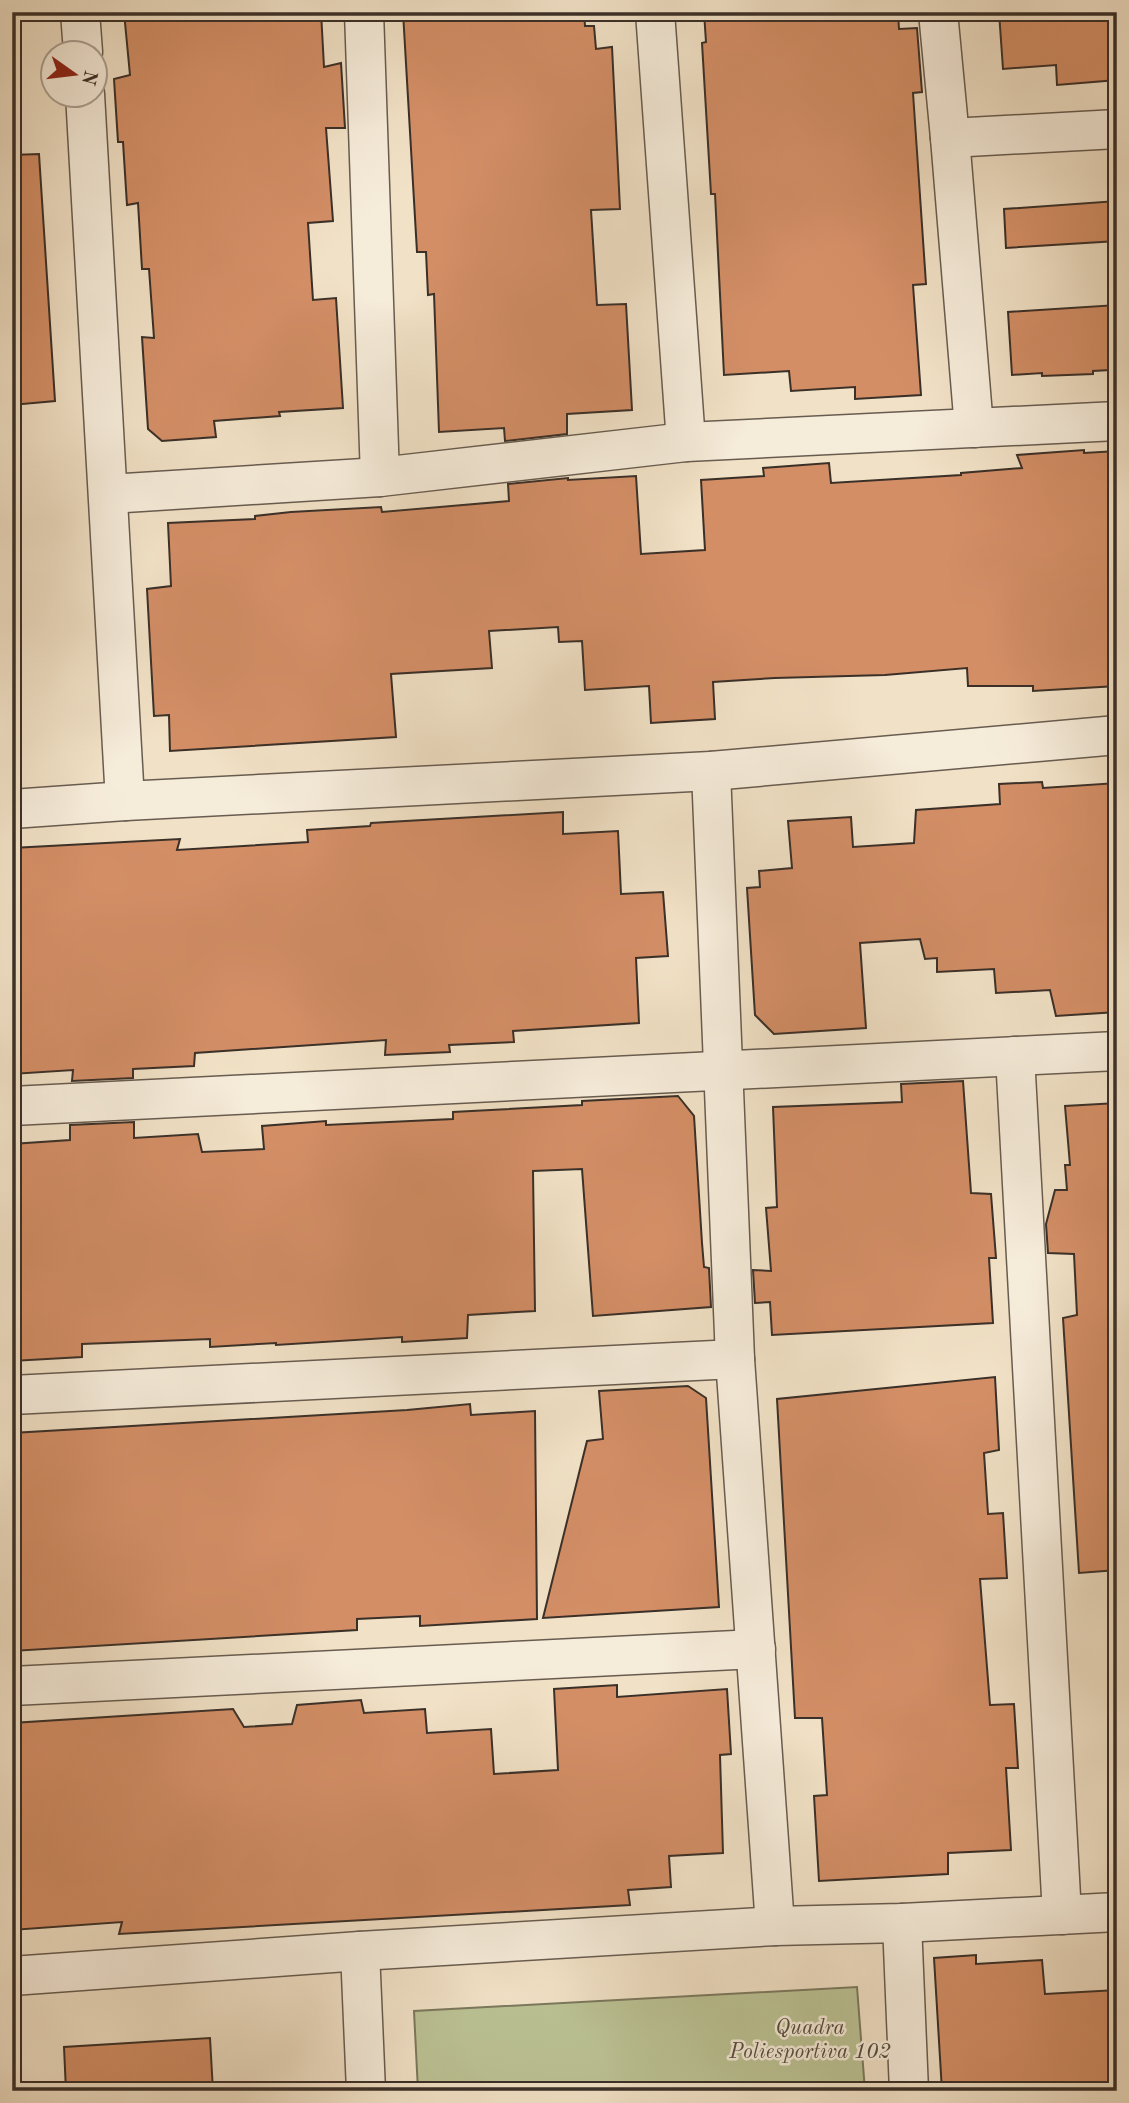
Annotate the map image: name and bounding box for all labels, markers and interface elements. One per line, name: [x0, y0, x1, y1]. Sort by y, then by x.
north arrow: [38, 38, 108, 108]
text: N: [77, 68, 99, 87]
park label: Quadra Poliesportiva 102: [728, 2018, 891, 2063]

